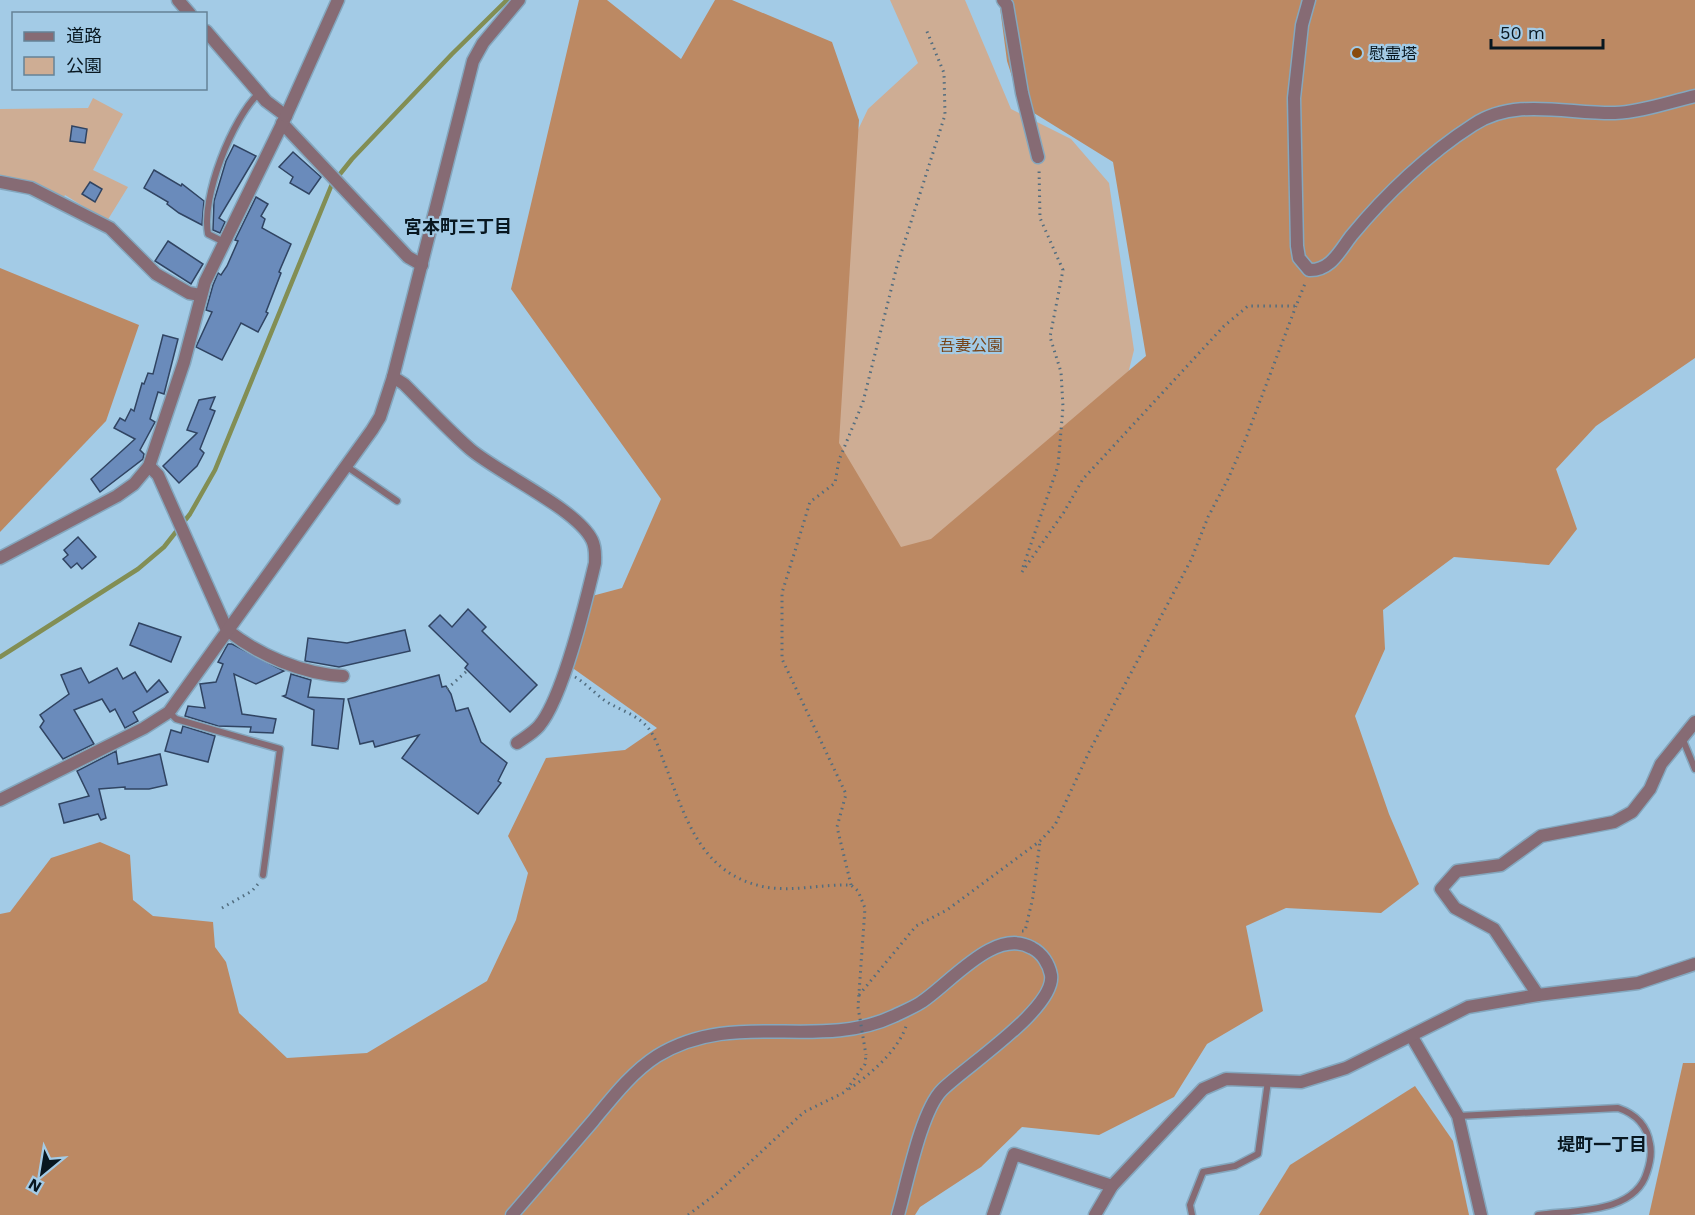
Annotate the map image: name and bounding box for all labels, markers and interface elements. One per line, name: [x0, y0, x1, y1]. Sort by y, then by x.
legend: [12, 12, 207, 90]
scale bar: [1491, 12, 1604, 50]
text: 50 m: [1500, 22, 1545, 43]
text: 道路: [66, 25, 102, 46]
place label: 慰霊塔: [1369, 44, 1417, 63]
marker: 慰霊塔: [1350, 46, 1364, 60]
text: 公園: [66, 55, 102, 76]
district label: 宮本町三丁目: [404, 216, 512, 237]
park label: 吾妻公園: [939, 336, 1003, 355]
district label: 堤町一丁目: [1557, 1134, 1647, 1155]
north arrow: [12, 1143, 72, 1203]
text: N: [25, 1174, 45, 1197]

